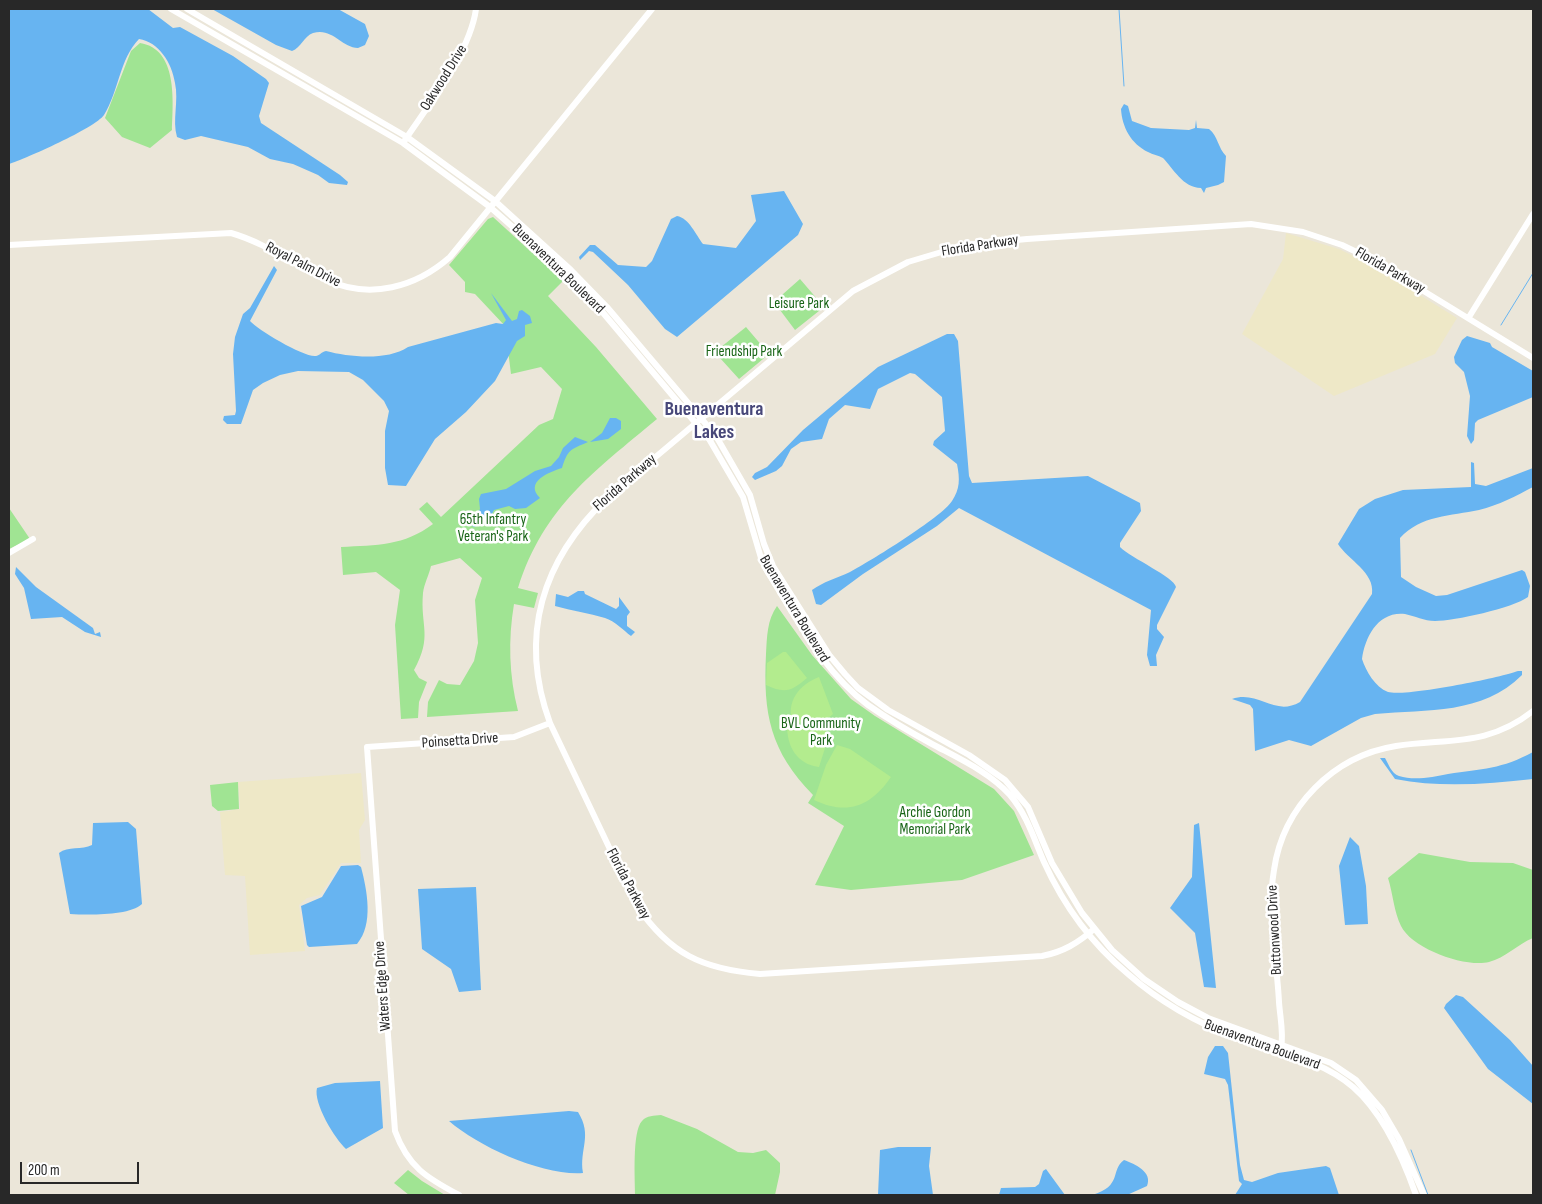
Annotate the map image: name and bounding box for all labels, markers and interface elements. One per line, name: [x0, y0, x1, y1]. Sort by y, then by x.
street label: Oakwood Drive: [417, 42, 471, 114]
street label: Buenaventura Boulevard: [508, 220, 608, 318]
street label: Florida Parkway: [940, 231, 1020, 261]
street label: Royal Palm Drive: [262, 238, 344, 292]
street label: Florida Parkway: [1352, 244, 1428, 298]
park label: Leisure Park: [769, 295, 829, 313]
park label: Friendship Park: [706, 343, 782, 361]
district label: Buenaventura Lakes: [665, 398, 763, 445]
street label: Florida Parkway: [590, 451, 660, 515]
park label: 65th Infantry Veteran's Park: [458, 511, 528, 546]
street label: Buenaventura Boulevard: [755, 552, 833, 666]
park label: BVL Community Park: [781, 715, 861, 750]
street label: Poinsetta Drive: [421, 729, 499, 753]
park label: Archie Gordon Memorial Park: [899, 804, 971, 839]
street label: Florida Parkway: [602, 845, 654, 923]
street label: Buttonwood Drive: [1264, 884, 1286, 976]
street label: Waters Edge Drive: [371, 940, 395, 1032]
street label: Buenaventura Boulevard: [1202, 1016, 1322, 1074]
scale bar: [22, 1152, 141, 1184]
text: 200 m: [28, 1161, 60, 1180]

